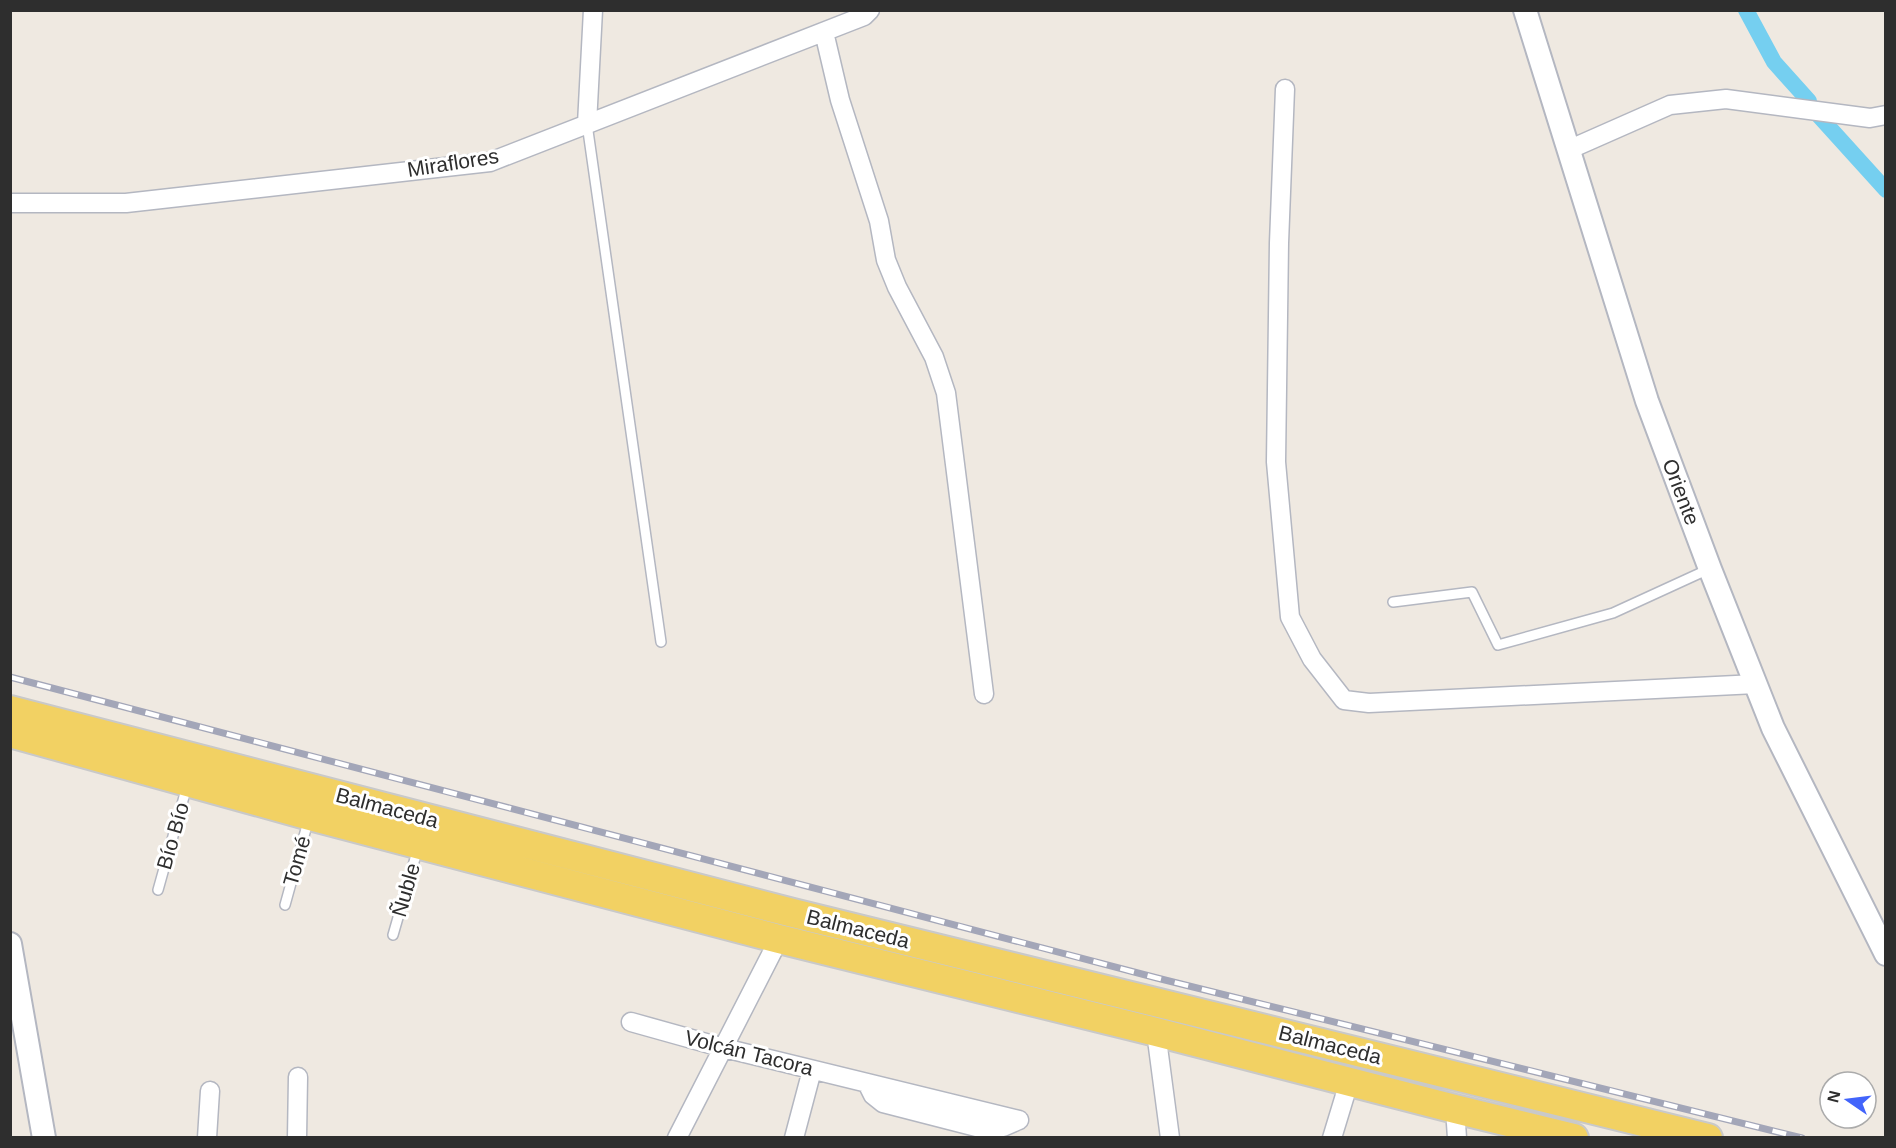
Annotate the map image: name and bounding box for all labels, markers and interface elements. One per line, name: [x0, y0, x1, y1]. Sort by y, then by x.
street label: Miraflores: [406, 144, 500, 181]
street label: Oriente: [1658, 456, 1705, 528]
street label: Balmaceda: [333, 783, 441, 832]
street label: Bío Bío: [152, 800, 193, 872]
street label: Tomé: [278, 833, 315, 889]
street label: Ñuble: [387, 860, 424, 919]
street label: Balmaceda: [804, 905, 912, 952]
street label: Balmaceda: [1276, 1021, 1384, 1068]
street label: Volcán Tacora: [683, 1025, 816, 1080]
north arrow: [1818, 1070, 1878, 1130]
text: N: [1824, 1089, 1844, 1104]

